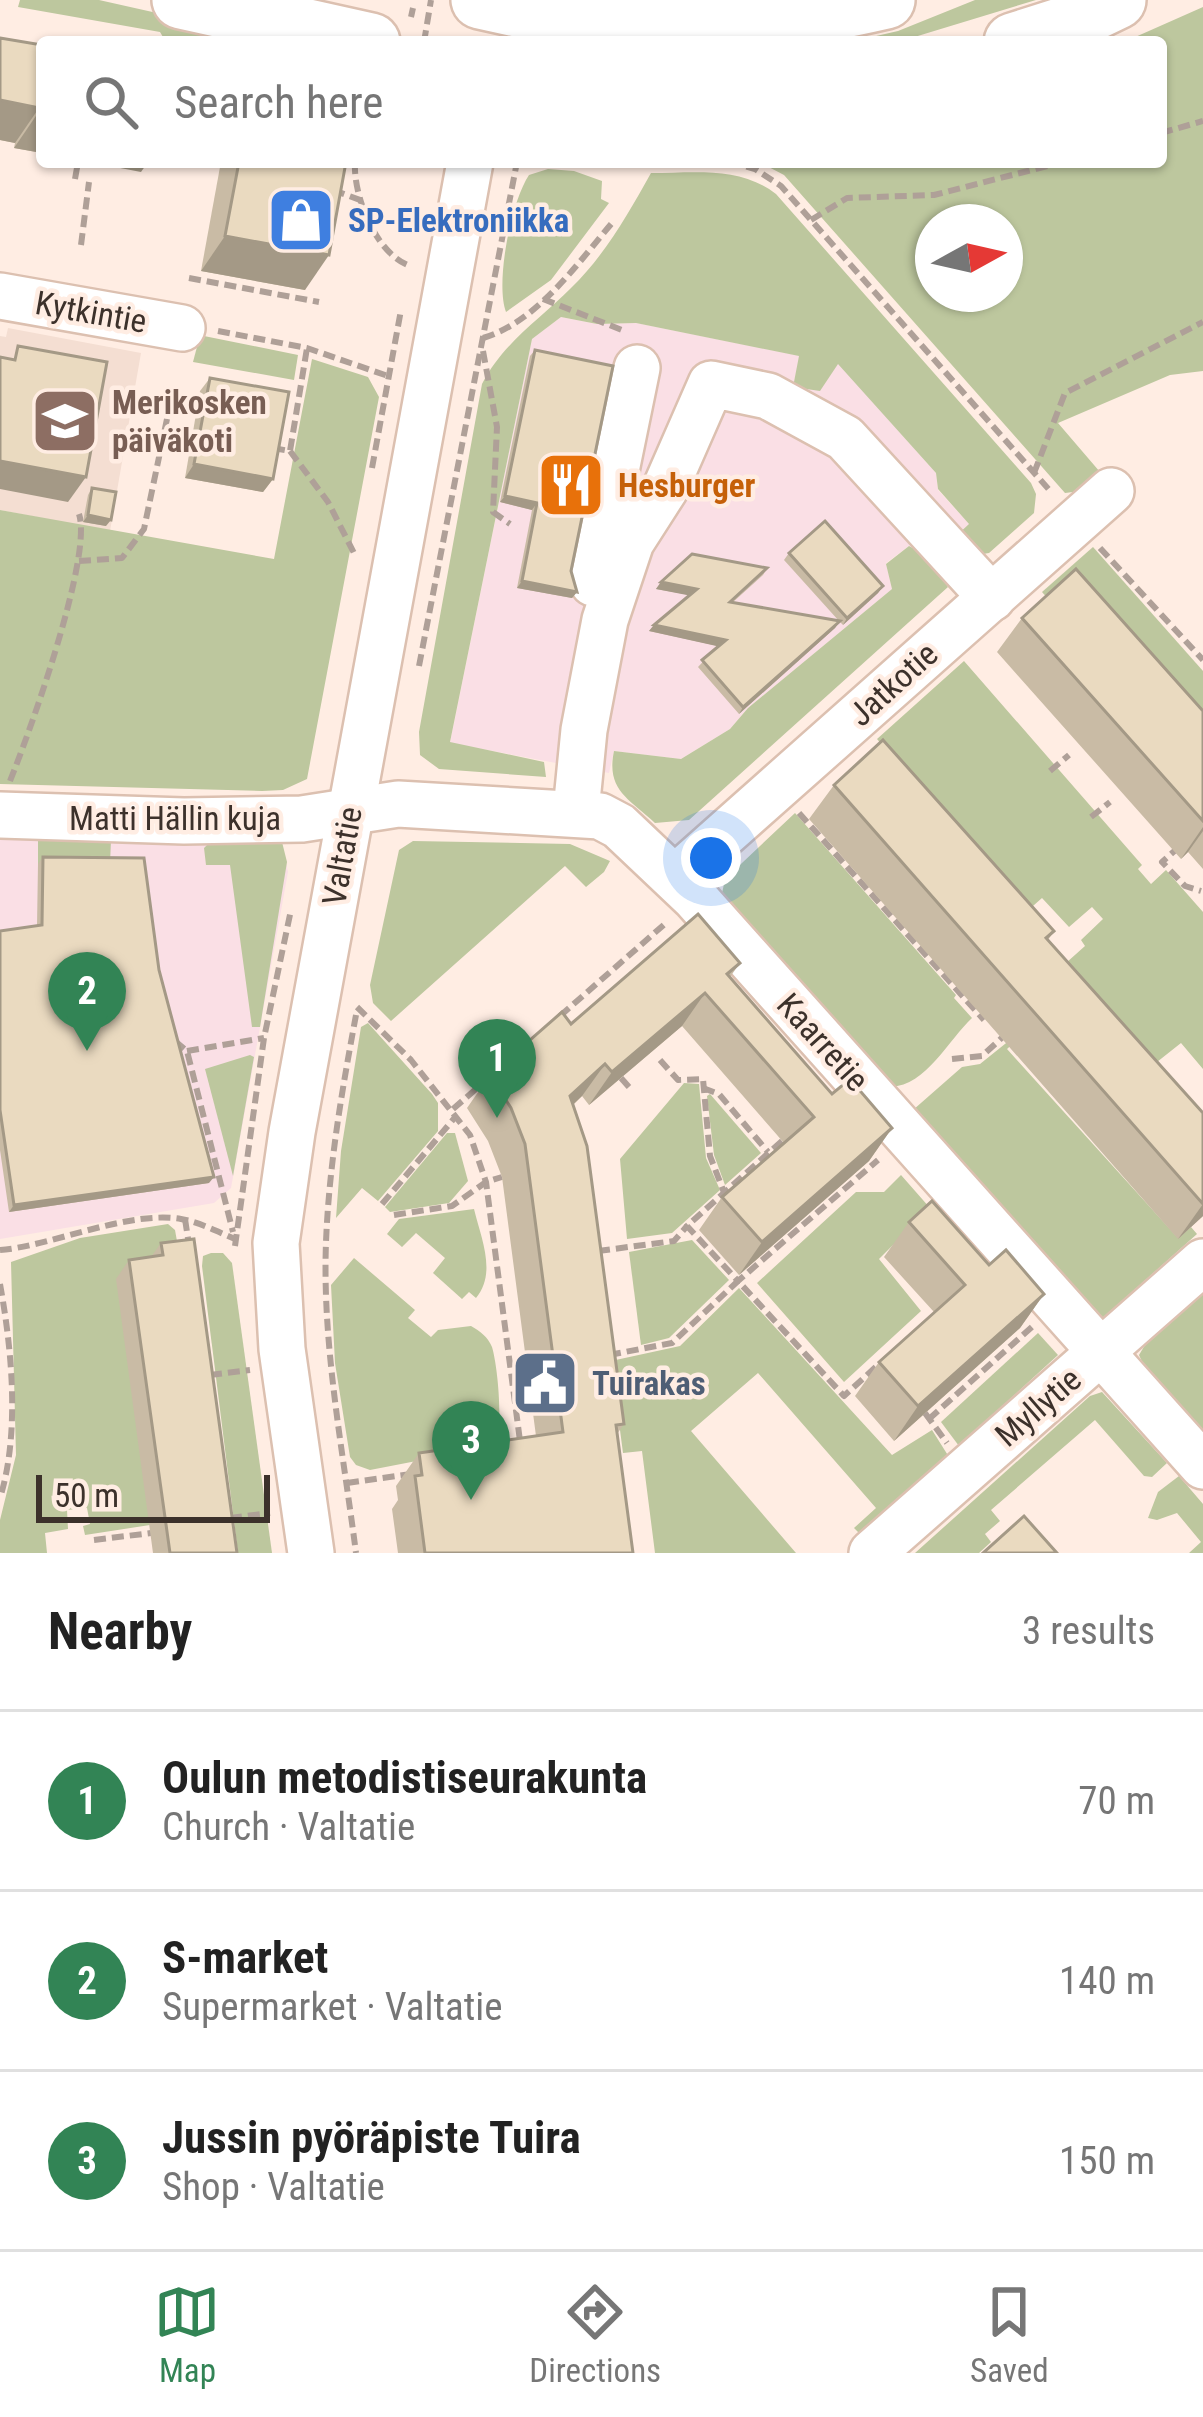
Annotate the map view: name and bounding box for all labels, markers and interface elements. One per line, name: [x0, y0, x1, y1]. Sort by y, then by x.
search box: [36, 36, 1167, 168]
icon: search: [78, 69, 144, 135]
text: Search here: [174, 76, 383, 129]
shop icon: SP-Elektroniikka: [266, 185, 336, 255]
place label: SP-Elektroniikka: [348, 201, 569, 240]
north arrow: [915, 204, 1023, 312]
street label: Kytkintie: [32, 283, 150, 341]
place label: Merikosken päiväkoti: [112, 383, 267, 460]
school or university icon: Merikosken päiväkoti: [30, 386, 100, 456]
restaurant icon: Hesburger: [536, 450, 606, 520]
place label: Hesburger: [618, 466, 756, 505]
street label: Jatkotie: [841, 634, 945, 734]
street label: Matti Hällin kuja: [69, 799, 281, 838]
street label: Valtatie: [314, 804, 370, 908]
your location: [681, 828, 741, 888]
pin: 2: [48, 952, 126, 1051]
street label: Kaarretie: [769, 985, 877, 1099]
pin: 1: [458, 1019, 536, 1118]
public building icon: Tuirakas: [510, 1348, 580, 1418]
street label: Myllytie: [987, 1359, 1089, 1455]
place label: Tuirakas: [592, 1364, 706, 1403]
pin: 3: [432, 1401, 510, 1500]
scale bar: [36, 1469, 270, 1522]
text: 50 m: [54, 1476, 119, 1515]
text: Nearby: [48, 1602, 192, 1661]
text: 3 results: [1022, 1608, 1155, 1654]
text: Oulun metodistiseurakunta: [162, 1751, 647, 1804]
text: 1: [77, 1778, 97, 1824]
text: 70 m: [1078, 1778, 1155, 1824]
text: Church · Valtatie: [162, 1804, 415, 1850]
text: S-market: [162, 1931, 328, 1984]
text: 2: [77, 1958, 97, 2004]
text: 140 m: [1059, 1958, 1155, 2004]
text: Supermarket · Valtatie: [162, 1984, 502, 2030]
text: Jussin pyöräpiste Tuira: [162, 2111, 581, 2164]
text: 3: [77, 2138, 97, 2184]
text: 150 m: [1059, 2138, 1155, 2184]
text: Shop · Valtatie: [162, 2164, 385, 2210]
tab: Map: [154, 2279, 220, 2390]
tab: Directions: [529, 2279, 661, 2390]
tab: Saved: [970, 2279, 1049, 2390]

